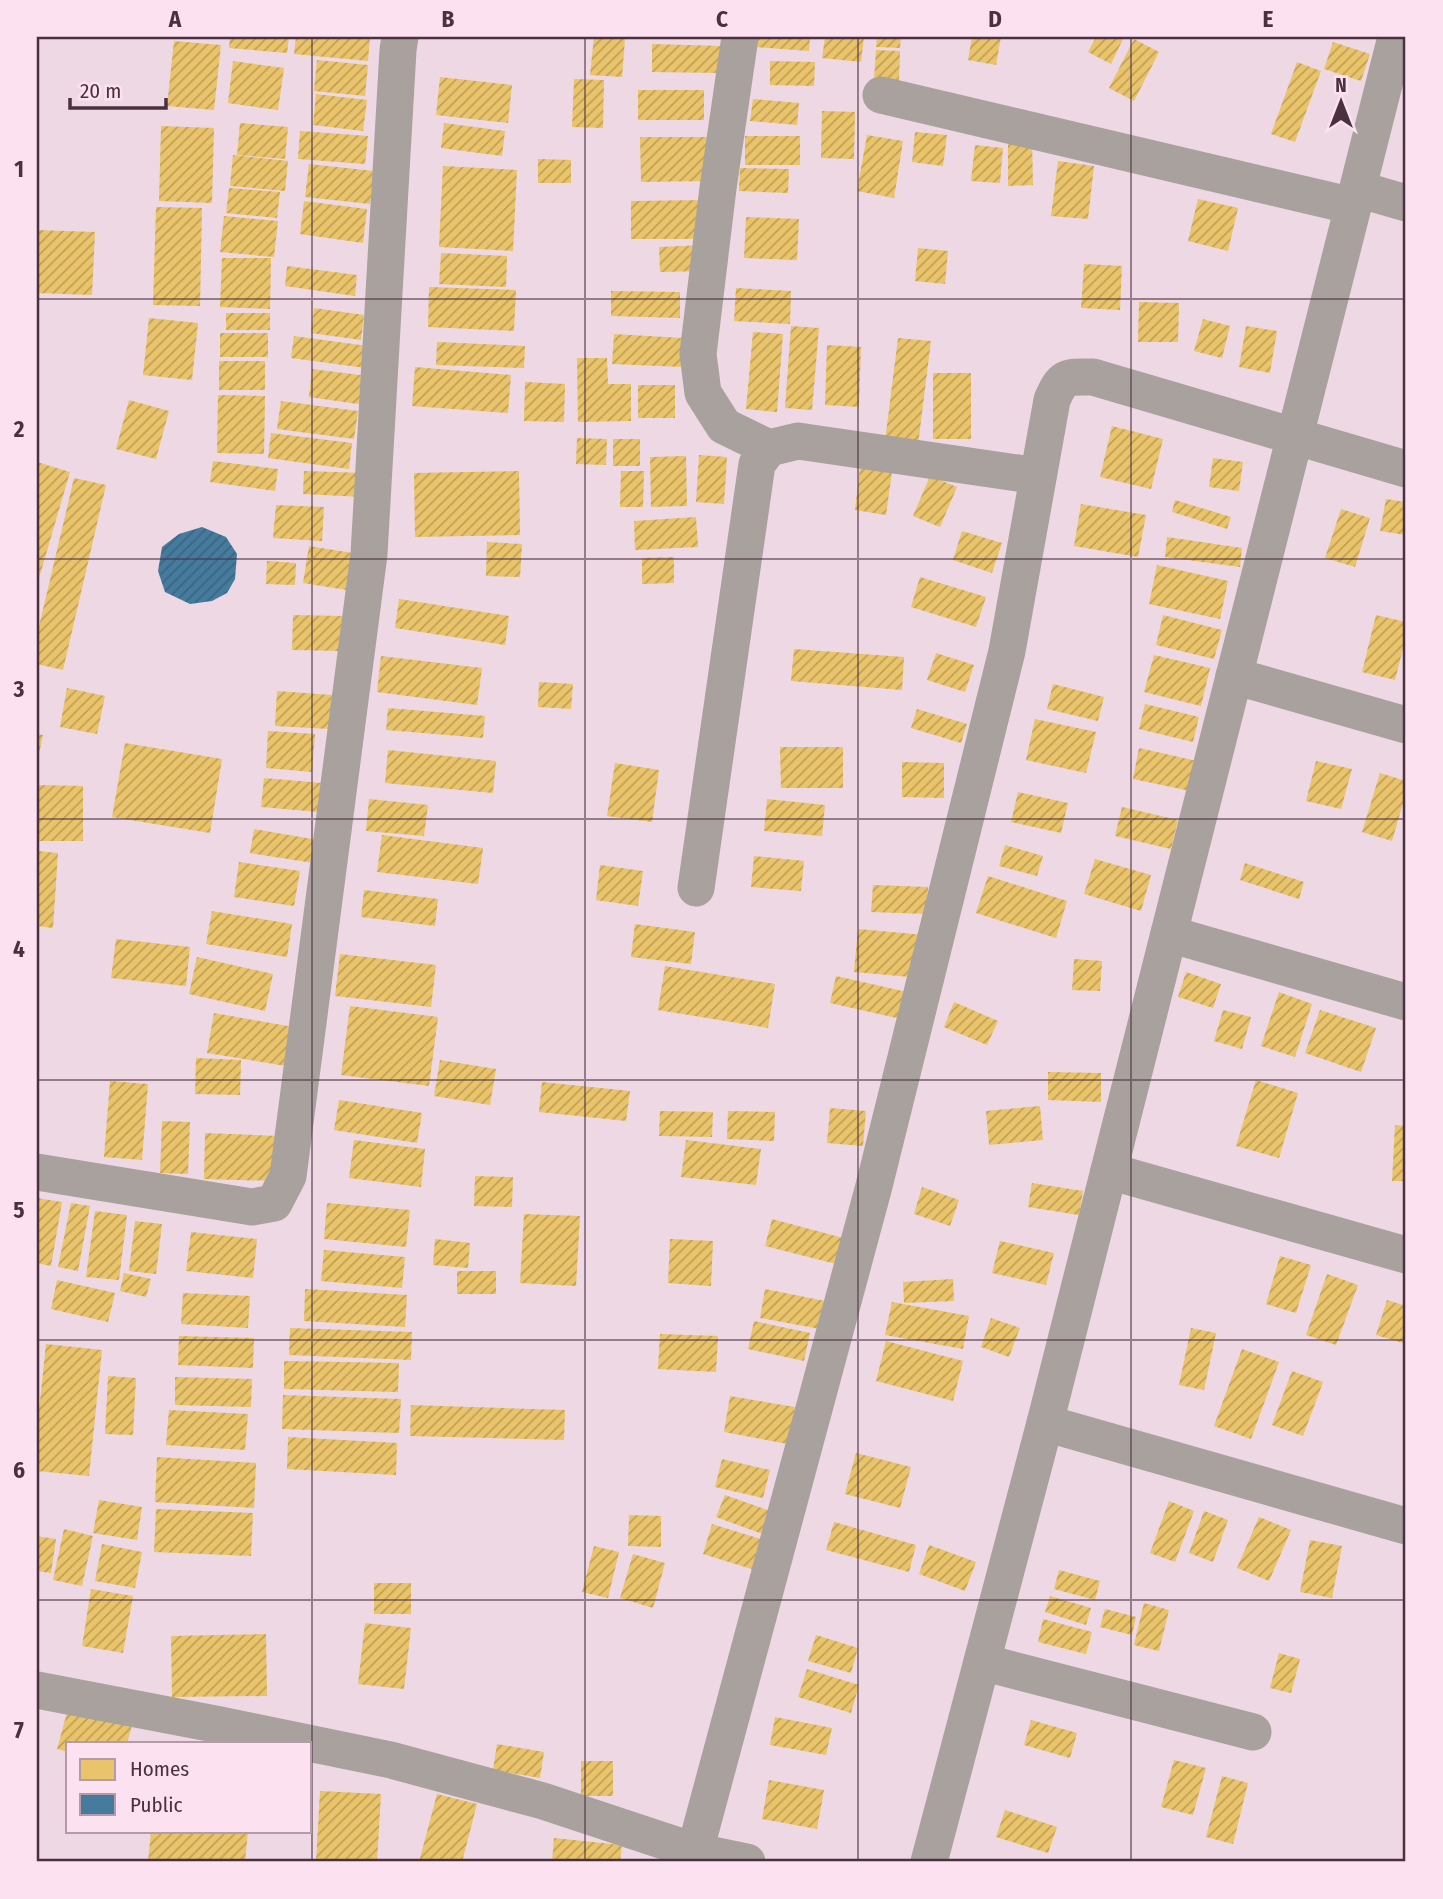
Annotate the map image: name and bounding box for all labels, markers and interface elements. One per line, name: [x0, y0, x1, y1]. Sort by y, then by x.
text: A: [168, 5, 182, 33]
text: B: [442, 5, 455, 33]
text: C: [716, 5, 728, 33]
text: D: [988, 5, 1002, 33]
text: E: [1263, 5, 1274, 33]
scale bar: [70, 66, 166, 110]
north arrow: [1306, 66, 1376, 136]
text: N: [1335, 74, 1347, 97]
text: 20 m: [80, 78, 121, 104]
text: 1: [14, 155, 24, 183]
text: 2: [13, 415, 25, 443]
text: 3: [13, 675, 25, 703]
text: 4: [13, 935, 25, 963]
text: 5: [13, 1196, 25, 1224]
text: 6: [13, 1456, 25, 1484]
text: 7: [14, 1716, 24, 1744]
legend: [66, 1742, 312, 1832]
text: Homes: [130, 1756, 189, 1782]
text: Public: [130, 1792, 182, 1818]

